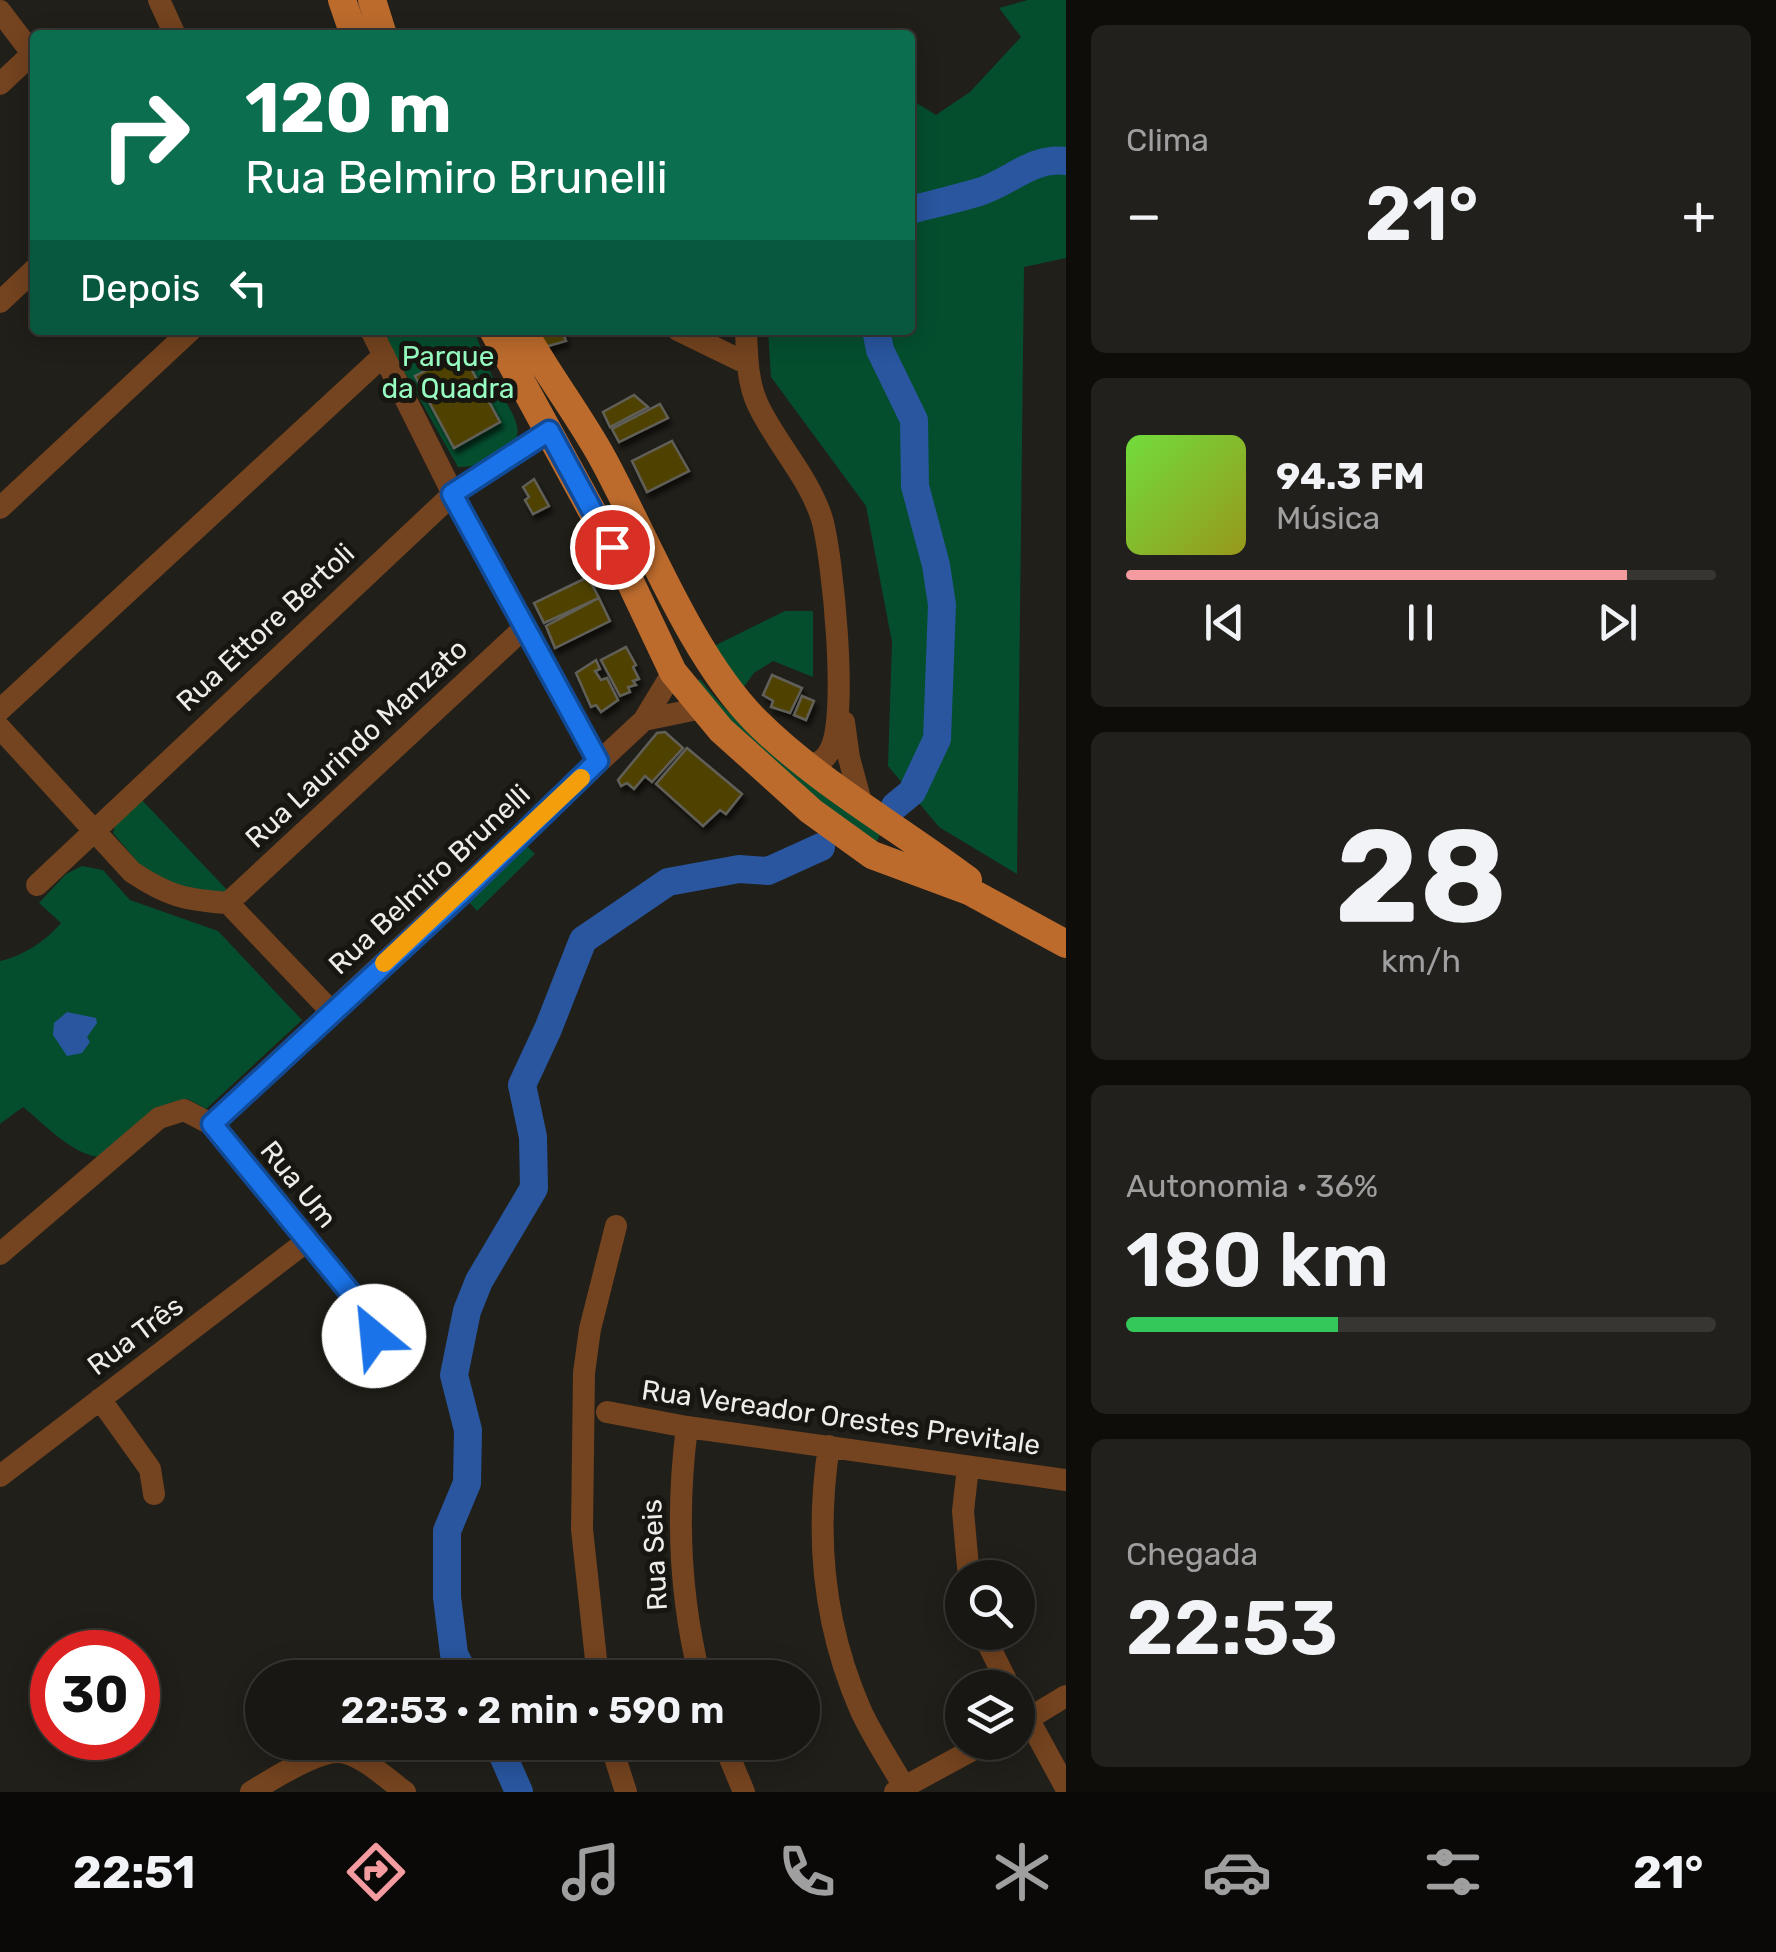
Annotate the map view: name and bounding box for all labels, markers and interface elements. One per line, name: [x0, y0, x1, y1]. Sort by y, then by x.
text: 120 m: [245, 67, 452, 150]
icon: right: [80, 70, 210, 200]
text: Clima: [1126, 121, 1209, 159]
text: Rua Belmiro Brunelli: [245, 151, 668, 204]
text: 21°: [1365, 170, 1479, 259]
text: −: [1126, 183, 1162, 248]
text: +: [1682, 183, 1716, 248]
icon: left: [221, 260, 276, 315]
text: Depois: [80, 265, 201, 311]
park label: Parque da Quadra: [382, 340, 514, 405]
text: 94.3 FM: [1276, 453, 1425, 499]
text: Música: [1276, 499, 1380, 537]
pin: [570, 505, 655, 590]
icon: arrive: [585, 520, 640, 575]
street label: Rua Ettore Bertoli: [170, 537, 361, 718]
icon: previous: [1197, 595, 1252, 650]
icon: pause: [1393, 595, 1448, 650]
icon: next: [1590, 595, 1645, 650]
street label: Rua Laurindo Manzato: [239, 632, 474, 855]
street label: Rua Belmiro Brunelli: [322, 778, 537, 981]
text: 28: [1335, 799, 1507, 954]
text: km/h: [1381, 942, 1461, 980]
street label: Rua Um: [254, 1134, 344, 1234]
text: Autonomia · 36%: [1126, 1167, 1378, 1205]
text: 180 km: [1126, 1216, 1389, 1305]
position arrow: [322, 1284, 426, 1388]
street label: Rua Três: [81, 1289, 190, 1382]
street label: Rua Vereador Orestes Previtale: [640, 1373, 1042, 1462]
street label: Rua Seis: [635, 1498, 674, 1612]
text: Chegada: [1126, 1535, 1258, 1573]
map controls: [945, 1560, 1035, 1760]
button: search: [945, 1560, 1035, 1650]
text: 22:53: [1126, 1584, 1338, 1673]
speed limit sign: 30: [30, 1630, 160, 1760]
button: layers: [945, 1670, 1035, 1760]
text: 22:53 · 2 min · 590 m: [341, 1687, 724, 1733]
icon: directions: [341, 1837, 411, 1907]
icon: music: [556, 1837, 626, 1907]
icon: phone: [772, 1837, 842, 1907]
icon: climate: [987, 1837, 1057, 1907]
icon: car: [1202, 1837, 1272, 1907]
icon: filters: [1418, 1837, 1488, 1907]
text: 22:51: [73, 1846, 195, 1899]
text: 21°: [1633, 1846, 1703, 1899]

